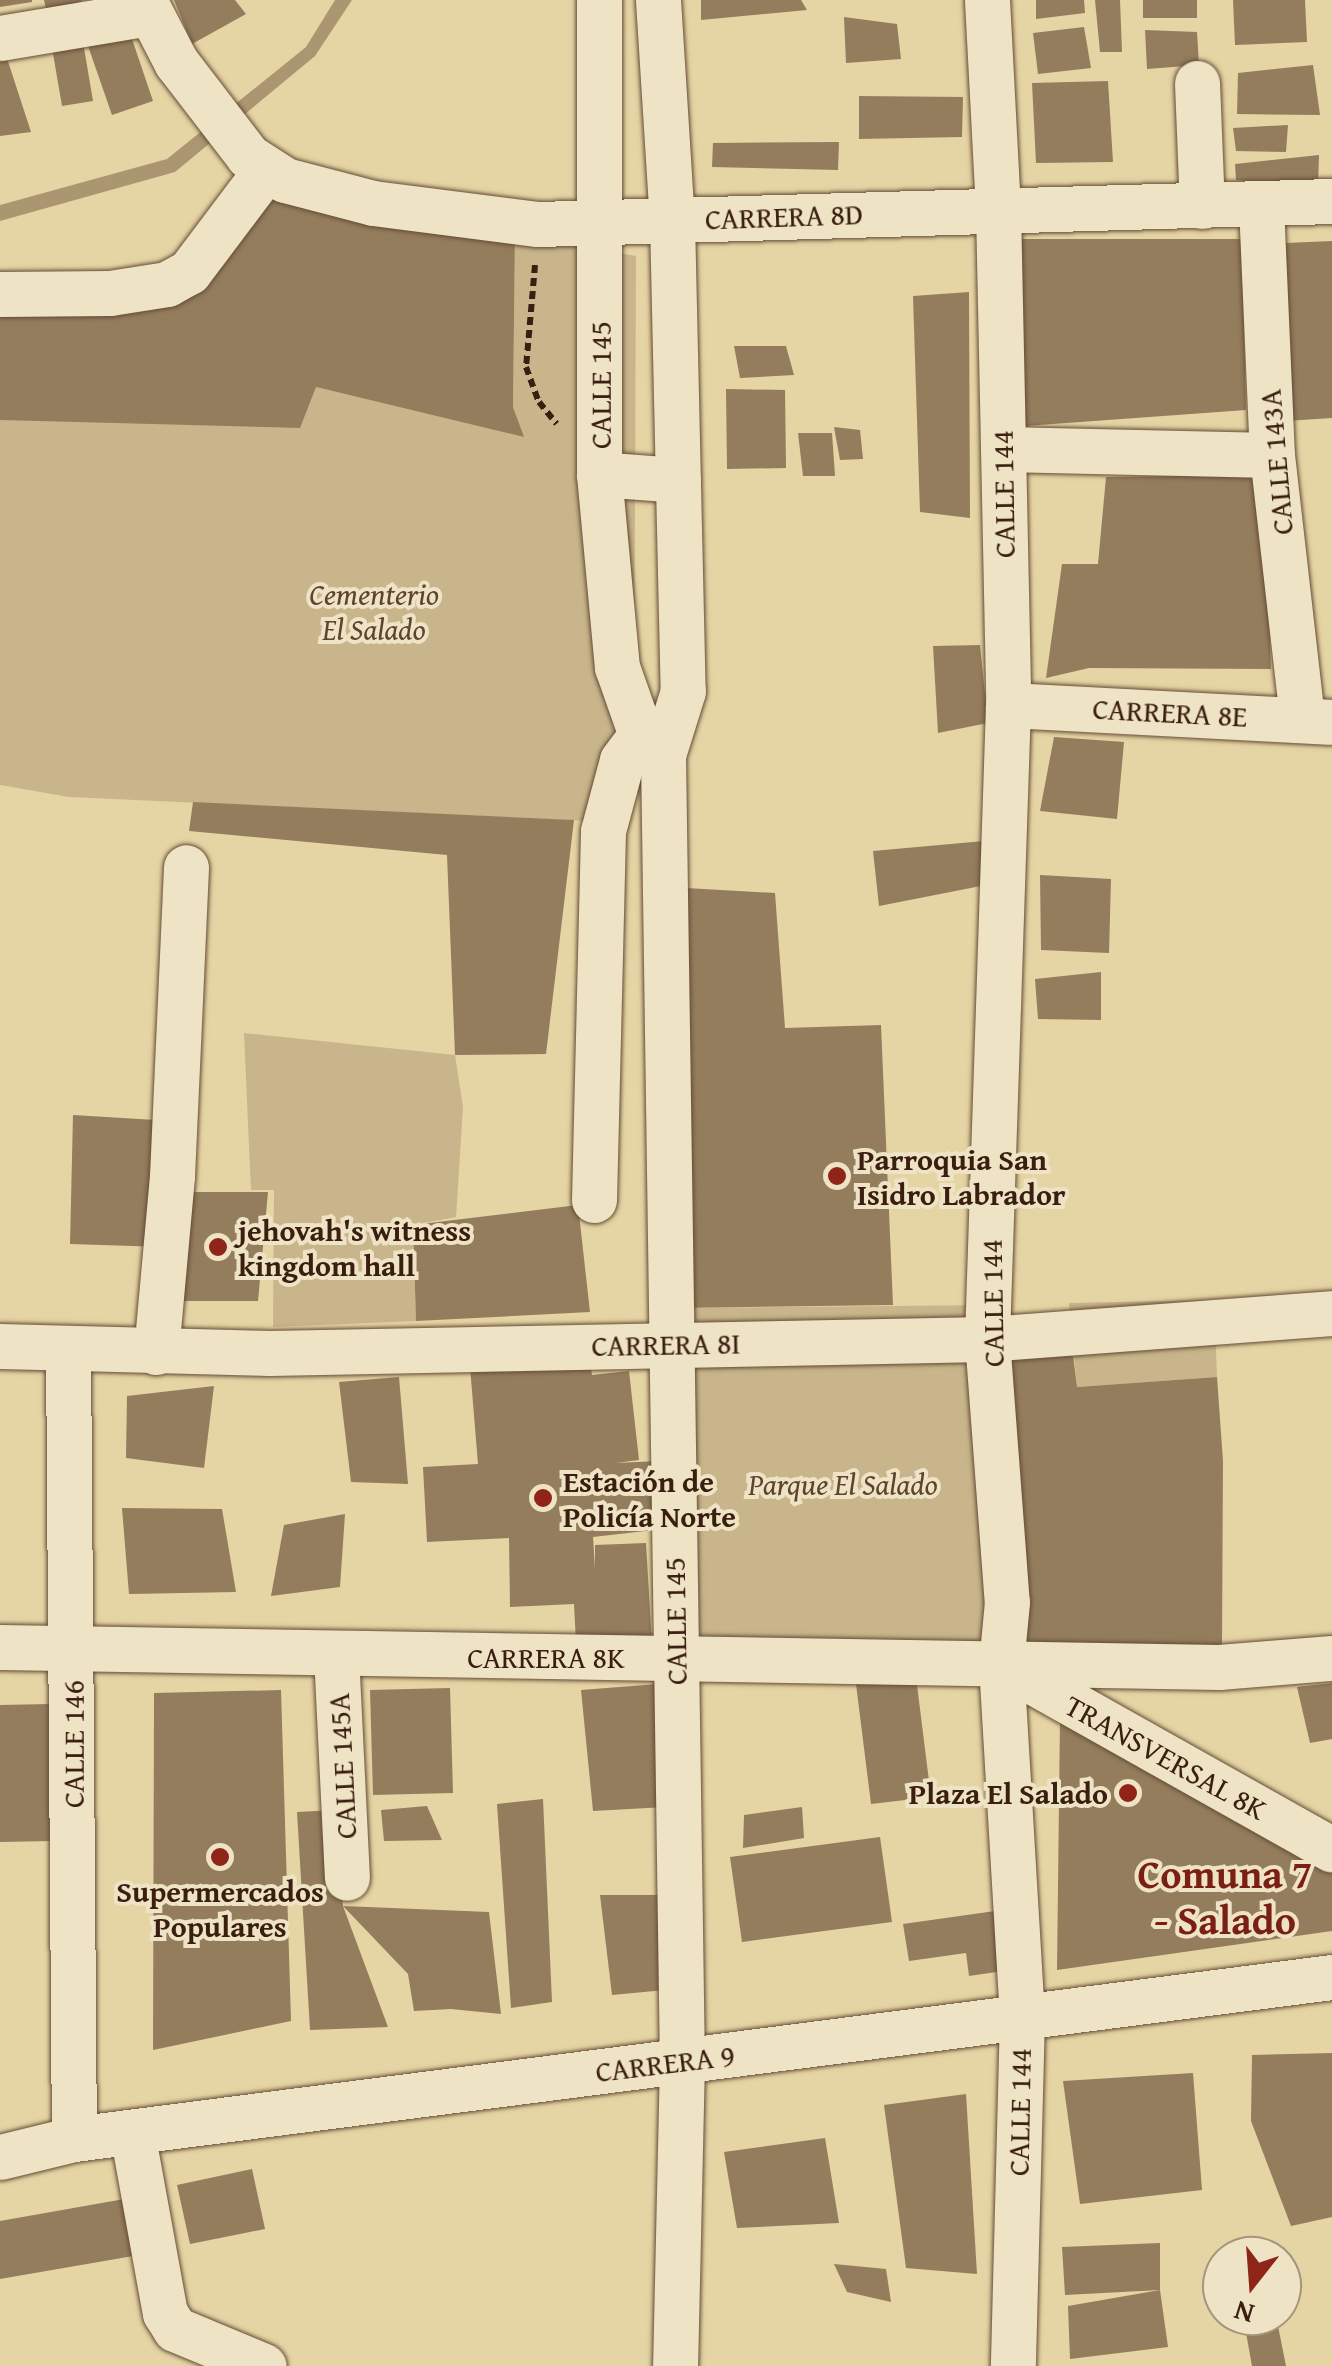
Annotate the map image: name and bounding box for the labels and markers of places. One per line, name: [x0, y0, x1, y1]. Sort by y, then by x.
place label: Parroquia San Isidro Labrador: [857, 1141, 1066, 1212]
marker: Parroquia San Isidro Labrador: [826, 1165, 848, 1187]
place label: jehovah's witness kingdom hall: [238, 1212, 471, 1282]
marker: jehovah's witness kingdom hall: [207, 1236, 229, 1258]
place label: Estación de Policía Norte: [563, 1463, 736, 1534]
marker: Estación de Policía Norte: [532, 1487, 554, 1509]
place label: Plaza El Salado: [909, 1775, 1108, 1811]
marker: Plaza El Salado: [1117, 1782, 1139, 1804]
marker: Supermercados Populares: [209, 1846, 231, 1868]
place label: Supermercados Populares: [116, 1873, 324, 1944]

